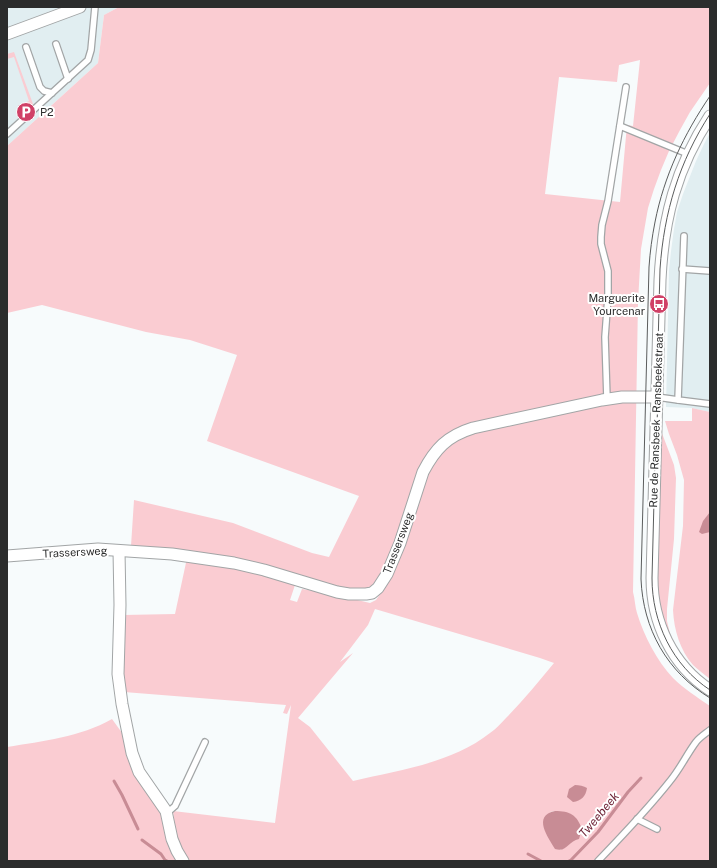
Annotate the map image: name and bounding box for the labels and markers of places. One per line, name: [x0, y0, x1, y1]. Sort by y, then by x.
parking icon: P2: [15, 101, 37, 123]
place label: P2: [40, 106, 54, 118]
place label: Marguerite Yourcenar: [588, 292, 645, 317]
bus stop icon: Marguerite Yourcenar: [648, 293, 670, 315]

